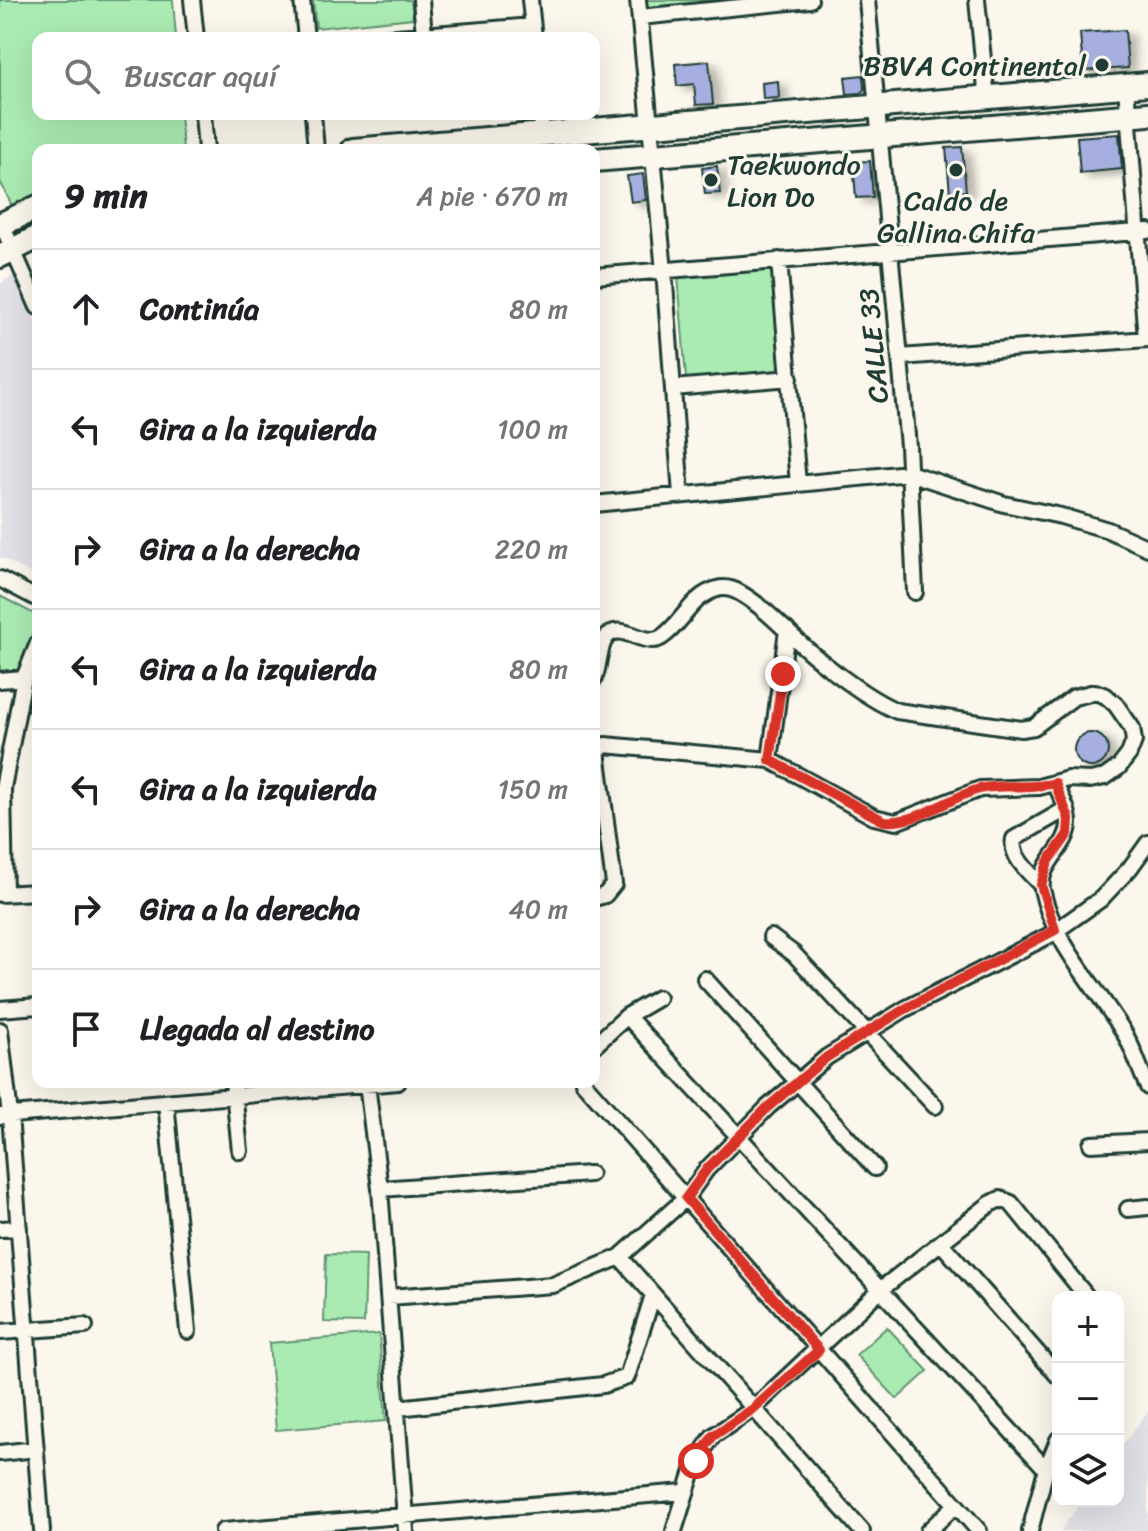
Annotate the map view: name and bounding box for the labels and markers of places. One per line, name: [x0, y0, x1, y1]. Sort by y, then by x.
place label: BBVA Continental: [863, 41, 1087, 90]
marker: BBVA Continental: [1093, 56, 1111, 74]
place label: Taekwondo Lion Do: [727, 140, 861, 221]
marker: Caldo de Gallina Chifa: [947, 161, 965, 179]
marker: Taekwondo Lion Do: [702, 171, 720, 189]
place label: Caldo de Gallina Chifa: [877, 176, 1036, 257]

